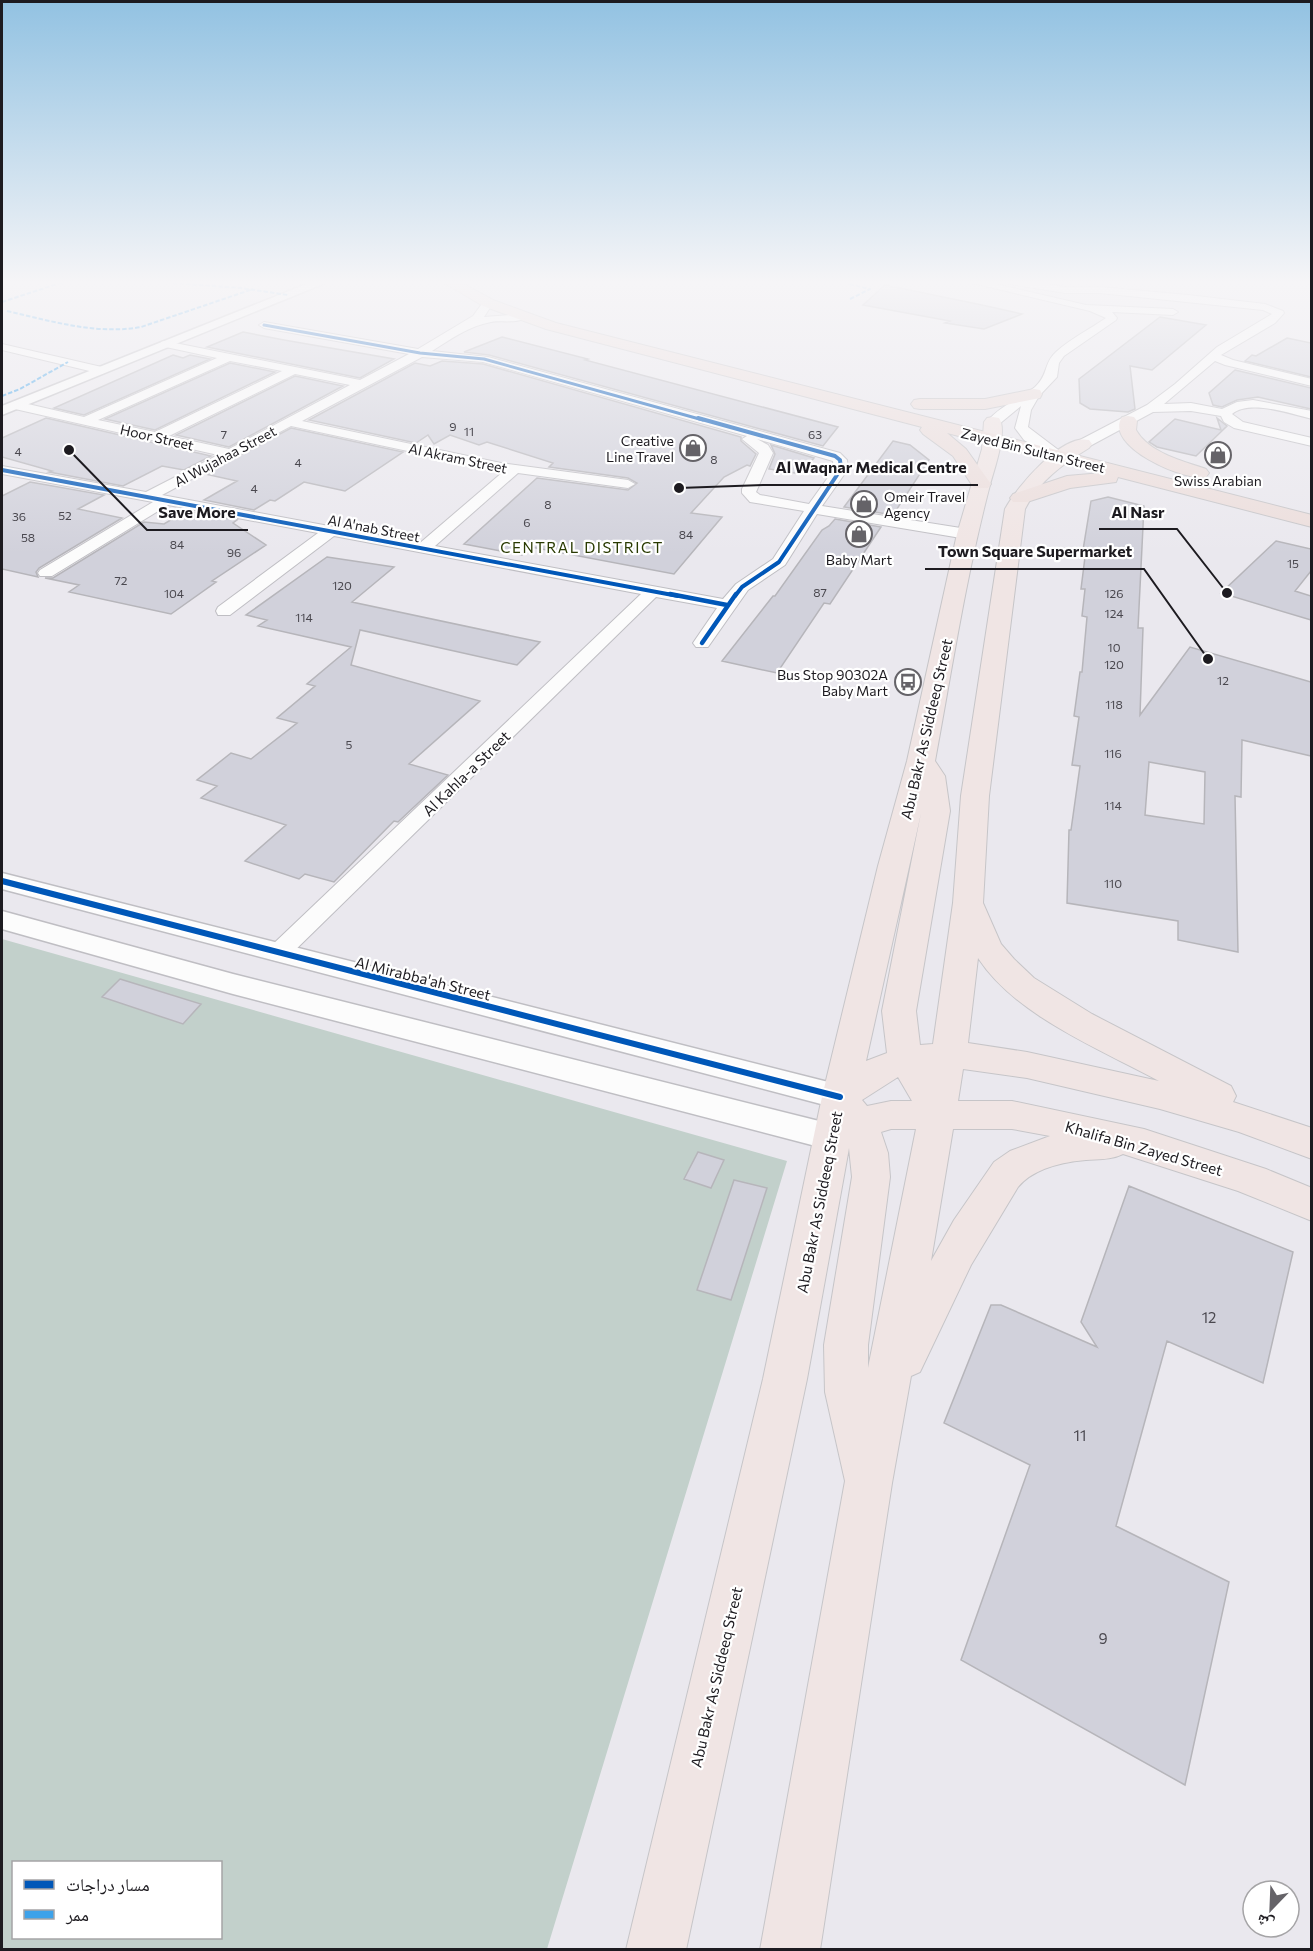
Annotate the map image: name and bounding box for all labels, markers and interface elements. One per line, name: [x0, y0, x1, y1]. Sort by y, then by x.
house number: 9: [449, 419, 457, 433]
street label: Hoor Street: [119, 420, 196, 454]
street label: Al Wujahaa Street: [171, 422, 279, 490]
house number: 11: [464, 424, 474, 438]
street label: Zayed Bin Sultan Street: [959, 424, 1107, 476]
house number: 7: [221, 427, 227, 441]
house number: 63: [808, 427, 822, 441]
place label: Creative Line Travel: [606, 432, 674, 465]
shop icon: Creative Line Travel: [678, 433, 708, 463]
street label: Al Akram Street: [407, 439, 509, 477]
shop icon: Swiss Arabian: [1203, 440, 1233, 470]
house number: 4: [14, 444, 22, 458]
callout: Al Waqnar Medical Centre: [763, 451, 978, 485]
house number: 8: [710, 452, 718, 466]
house number: 4: [294, 455, 302, 469]
text: Al Waqnar Medical Centre: [775, 457, 967, 476]
place label: Swiss Arabian: [1174, 472, 1262, 489]
house number: 4: [250, 481, 258, 495]
place label: Omeir Travel Agency: [884, 488, 965, 521]
shop icon: Omeir Travel Agency: [849, 489, 879, 519]
callout: Al Nasr: [1099, 495, 1177, 529]
callout: Save More: [147, 496, 248, 530]
house number: 8: [544, 497, 552, 511]
text: Save More: [158, 502, 236, 521]
text: Al Nasr: [1111, 502, 1165, 521]
house number: 52: [58, 508, 72, 522]
house number: 36: [12, 509, 26, 523]
street label: Al A'nab Street: [326, 511, 422, 545]
house number: 6: [523, 515, 531, 529]
shop icon: Baby Mart: [844, 519, 874, 549]
house number: 84: [679, 527, 693, 541]
house number: 58: [21, 530, 35, 544]
callout: Town Square Supermarket: [925, 535, 1144, 569]
house number: 84: [170, 537, 184, 551]
district label: CENTRAL DISTRICT: [500, 538, 664, 556]
text: Town Square Supermarket: [938, 541, 1132, 560]
house number: 96: [227, 545, 241, 559]
place label: Baby Mart: [826, 551, 892, 568]
house number: 15: [1287, 556, 1299, 570]
house number: 72: [115, 573, 128, 587]
house number: 120: [332, 578, 352, 592]
house number: 87: [813, 585, 827, 599]
house number: 104: [164, 586, 184, 600]
house number: 126: [1104, 586, 1124, 600]
house number: 124: [1105, 606, 1123, 620]
house number: 114: [295, 610, 313, 624]
street label: Abu Bakr As Siddeeq Street: [896, 637, 956, 821]
house number: 10: [1108, 640, 1121, 654]
house number: 120: [1104, 657, 1124, 671]
place label: Bus Stop 90302A Baby Mart: [777, 666, 888, 699]
bus stop icon: Bus Stop 90302A Baby Mart: [893, 667, 923, 697]
house number: 12: [1217, 673, 1229, 687]
house number: 118: [1105, 697, 1123, 711]
street label: Al Kahla-a Street: [419, 727, 513, 819]
house number: 5: [346, 737, 353, 751]
house number: 116: [1104, 746, 1122, 760]
house number: 114: [1104, 798, 1122, 812]
house number: 110: [1104, 876, 1122, 890]
street label: Al Mirabba'ah Street: [353, 952, 493, 1004]
street label: Abu Bakr As Siddeeq Street: [793, 1110, 845, 1294]
street label: Khalifa Bin Zayed Street: [1063, 1117, 1225, 1179]
house number: 12: [1202, 1308, 1216, 1326]
house number: 11: [1074, 1426, 1086, 1444]
street label: Abu Bakr As Siddeeq Street: [686, 1585, 746, 1769]
house number: 9: [1098, 1629, 1108, 1647]
legend: [12, 1861, 222, 1939]
text: مسار دراجات: [66, 1873, 150, 1895]
north arrow: [1241, 1879, 1301, 1939]
text: ممر: [65, 1903, 89, 1925]
text: ش: [1253, 1910, 1277, 1935]

